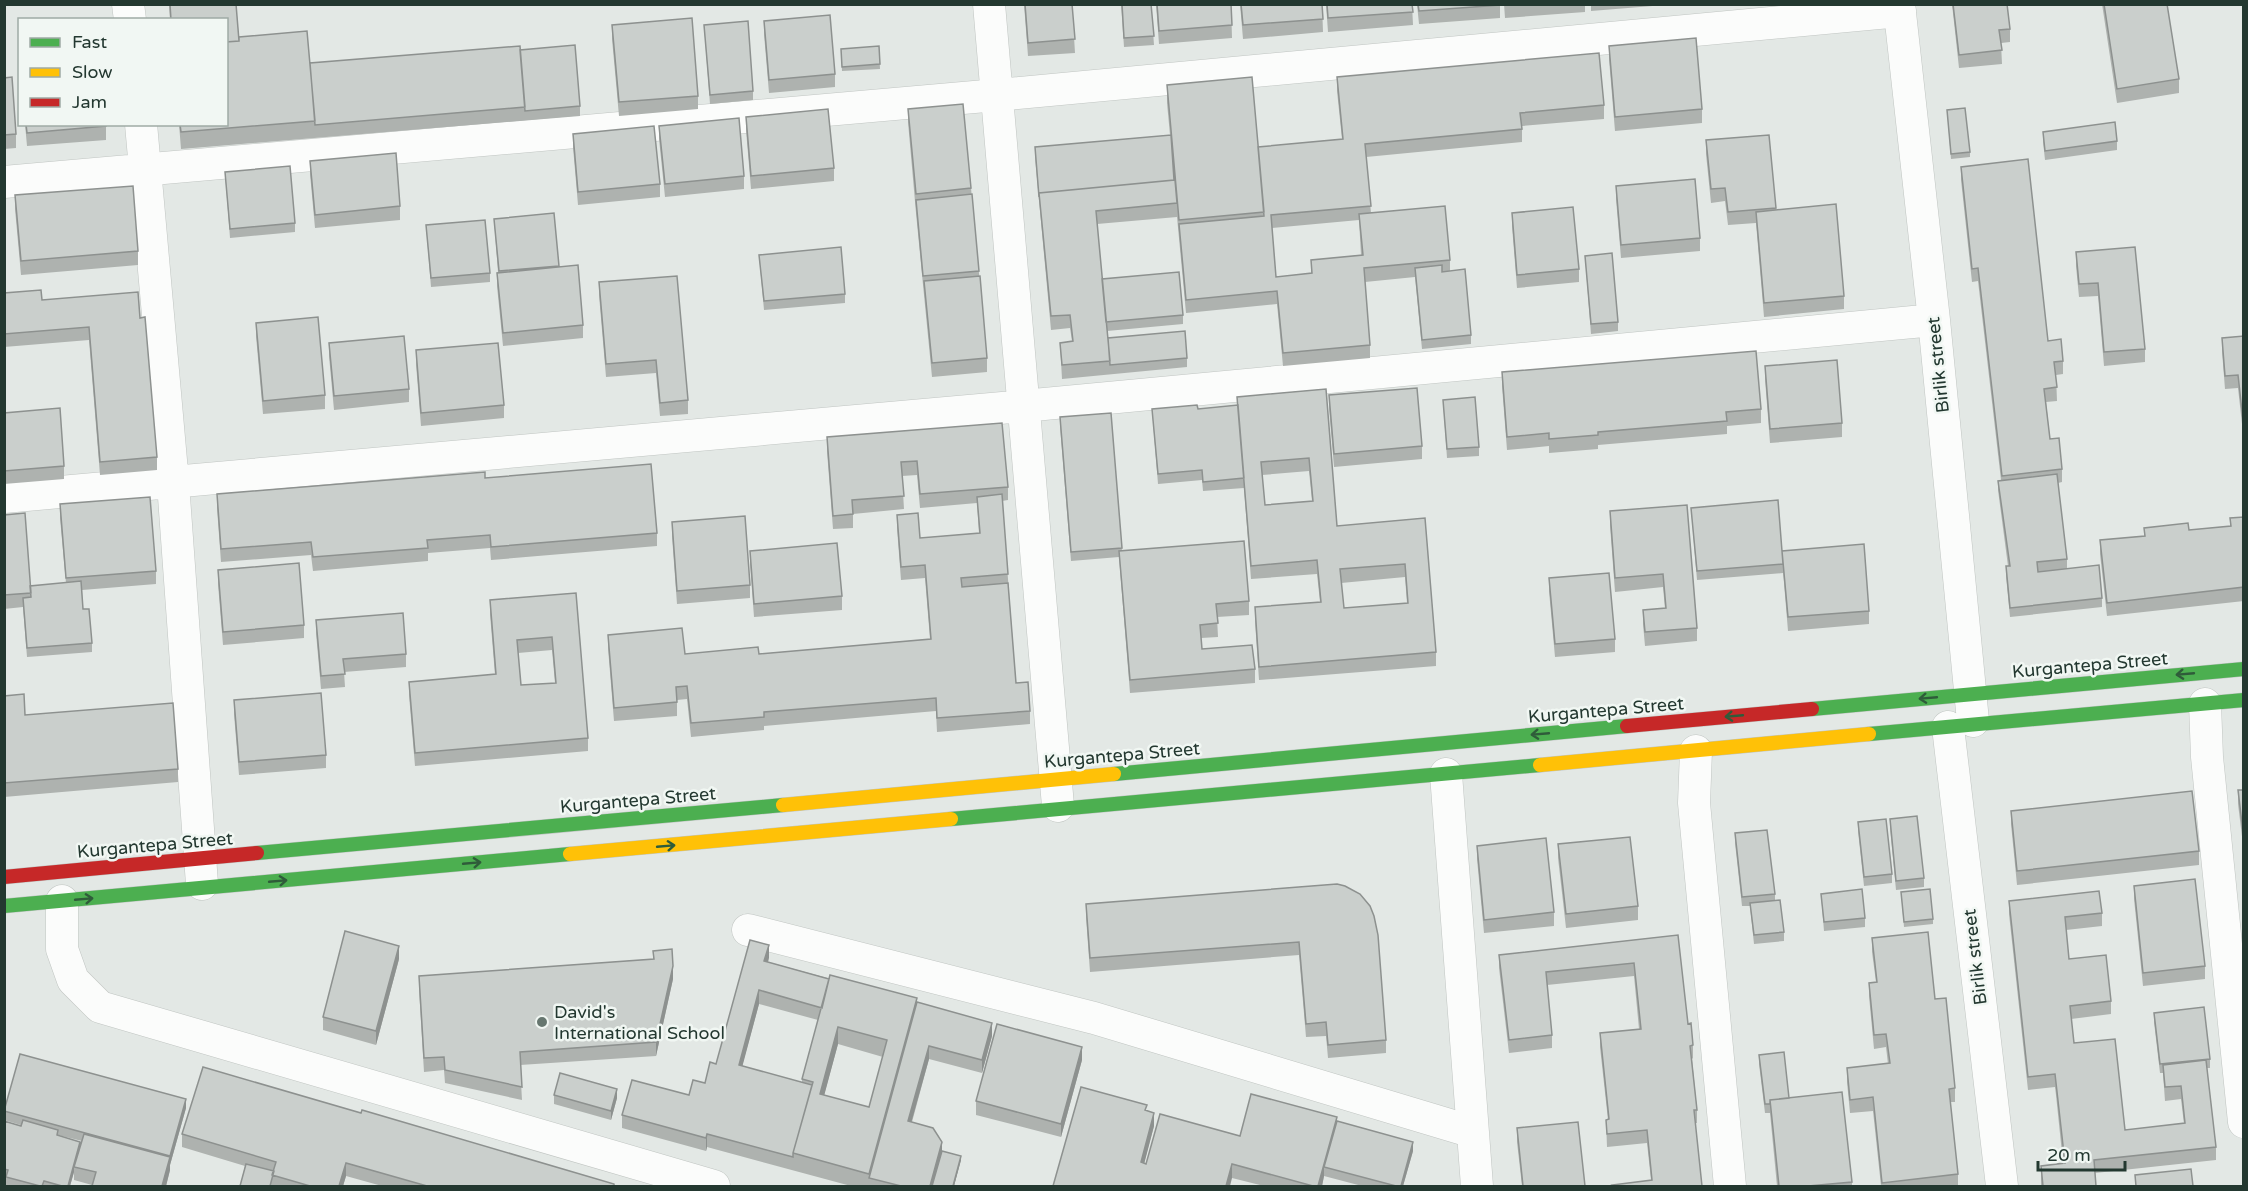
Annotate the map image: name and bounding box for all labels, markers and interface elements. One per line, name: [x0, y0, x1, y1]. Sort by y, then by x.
legend: [18, 18, 228, 126]
text: Fast: [72, 31, 107, 53]
text: Slow: [72, 61, 113, 83]
text: Jam: [72, 91, 107, 113]
street label: Birlik street: [1922, 316, 1954, 414]
street label: Kurgantepa Street: [2011, 647, 2169, 683]
one-way arrow: [2176, 669, 2196, 680]
street label: Kurgantepa Street: [1527, 692, 1685, 728]
one-way arrow: [1919, 693, 1939, 704]
one-way arrow: [1725, 711, 1745, 722]
one-way arrow: [1531, 729, 1551, 740]
street label: Kurgantepa Street: [1043, 737, 1201, 773]
street label: Kurgantepa Street: [559, 782, 717, 818]
street label: Kurgantepa Street: [76, 827, 234, 863]
one-way arrow: [656, 840, 676, 851]
one-way arrow: [462, 857, 481, 868]
one-way arrow: [267, 875, 287, 886]
one-way arrow: [73, 893, 93, 904]
street label: Birlik street: [1958, 908, 1992, 1006]
place label: David's International School: [554, 1001, 725, 1044]
marker: David's International School: [535, 1015, 549, 1029]
scale bar: [2038, 1134, 2125, 1172]
text: 20 m: [2047, 1144, 2091, 1166]

